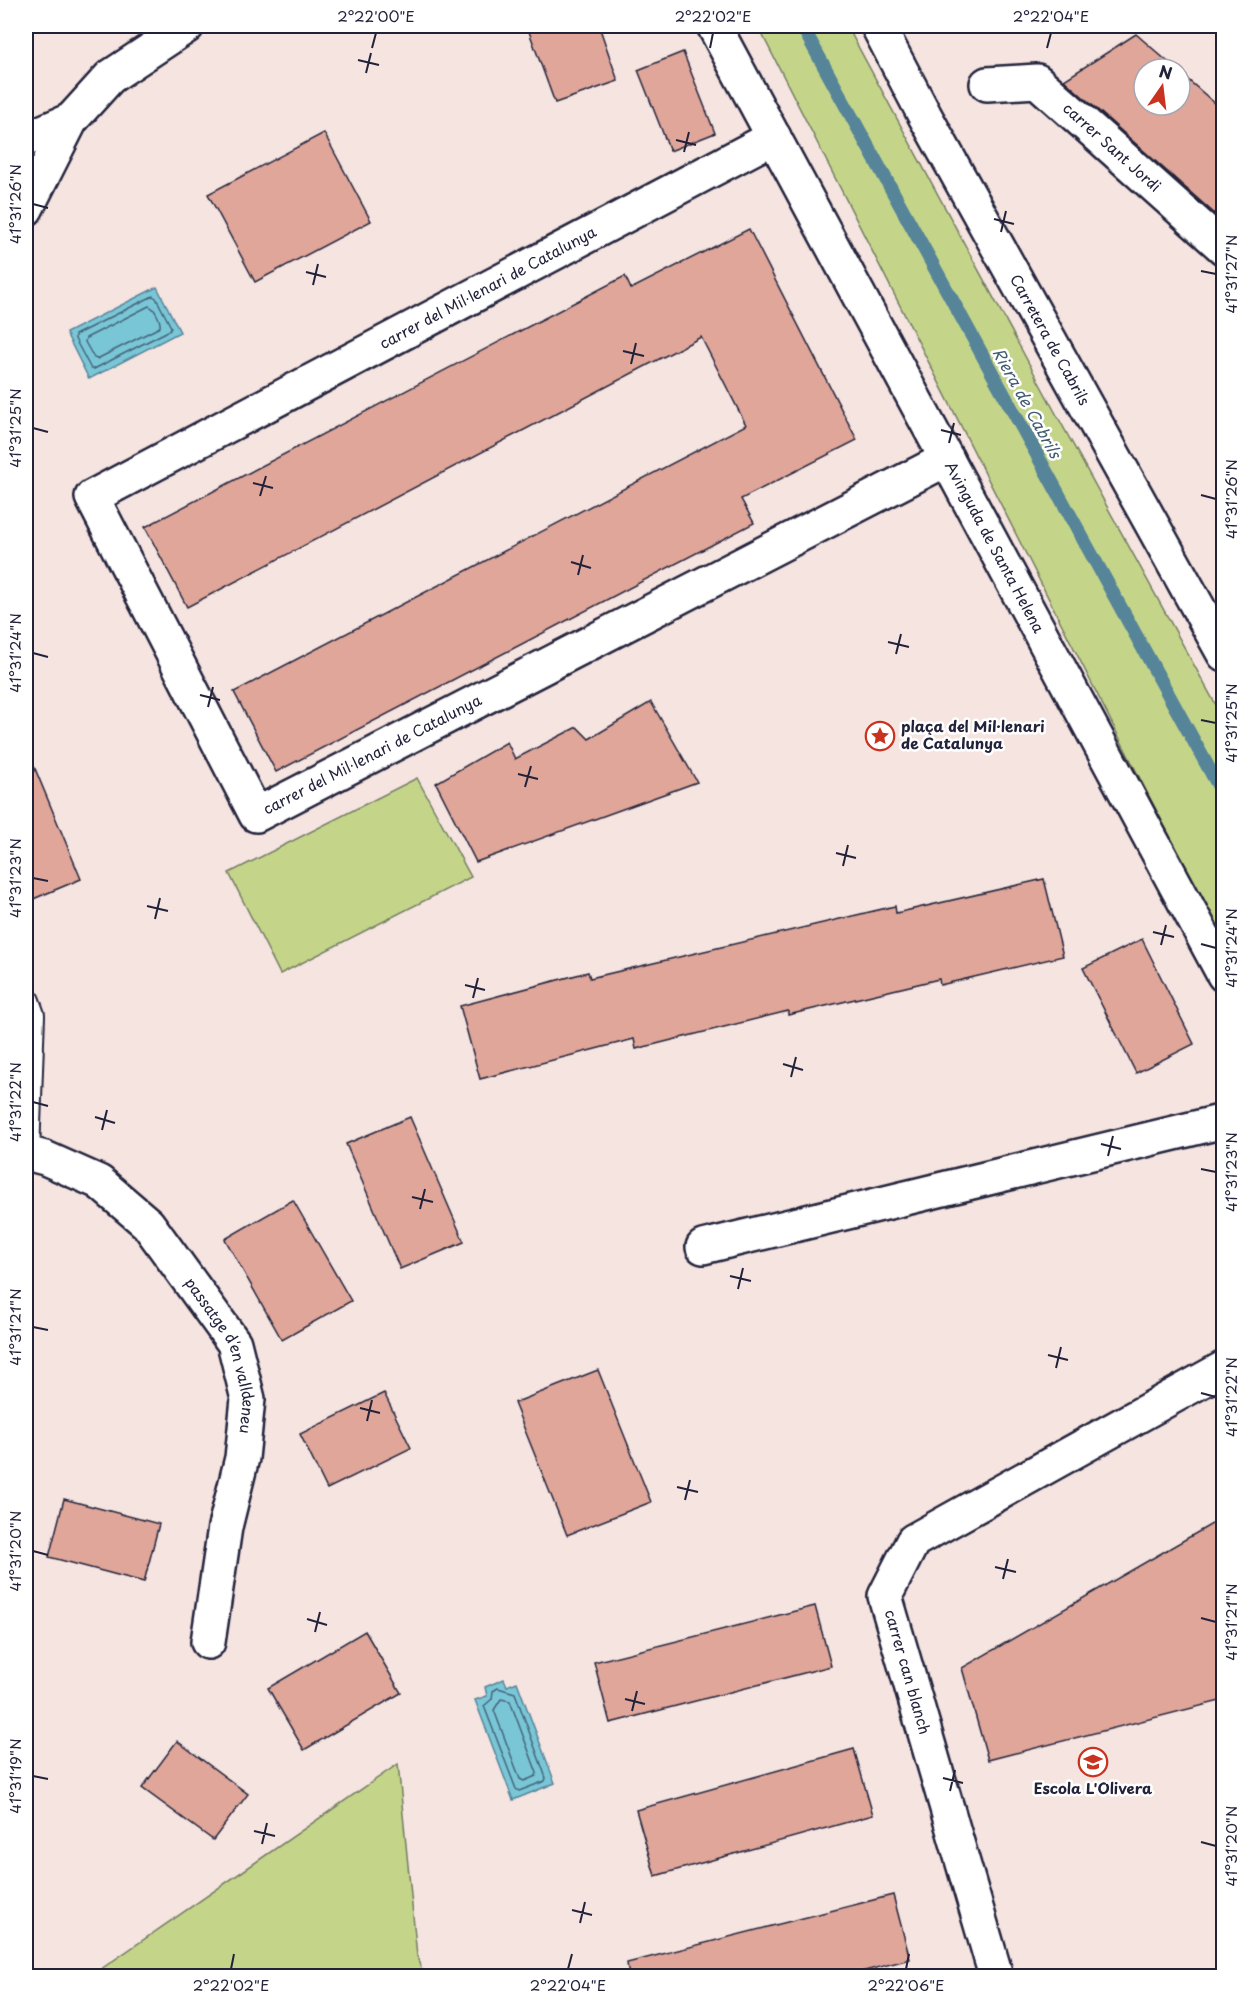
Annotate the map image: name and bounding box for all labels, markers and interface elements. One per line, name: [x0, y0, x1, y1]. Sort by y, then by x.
text: 2°22'00"E: [337, 4, 415, 27]
text: 2°22'02"E: [675, 4, 751, 27]
text: 2°22'04"E: [1013, 4, 1089, 27]
north arrow: [1132, 57, 1192, 117]
text: N: [1157, 58, 1175, 85]
street label: carrer Sant Jordi: [1058, 96, 1167, 197]
text: 41°31'26"N: [3, 164, 26, 244]
street label: carrer del Mil·lenari de Catalunya: [375, 219, 600, 354]
text: 41°31'27"N: [1219, 235, 1242, 313]
street label: Carretera de Cabrils: [1005, 270, 1097, 409]
water label: Riera de Cabrils: [988, 343, 1069, 464]
text: 41°31'25"N: [3, 388, 26, 468]
street label: Avinguda de Santa Helena: [940, 457, 1051, 637]
text: 41°31'26"N: [1219, 459, 1242, 539]
text: 41°31'24"N: [3, 613, 26, 693]
text: 41°31'25"N: [1219, 683, 1242, 763]
street label: carrer del Mil·lenari de Catalunya: [258, 687, 486, 820]
place label: plaça del Mil·lenari de Catalunya: [901, 714, 1045, 754]
place icon: plaça del Mil·lenari de Catalunya: [864, 720, 896, 752]
text: 41°31'23"N: [3, 838, 26, 918]
text: 41°31'24"N: [1219, 908, 1242, 988]
text: 41°31'22"N: [3, 1062, 26, 1142]
text: 41°31'23"N: [1219, 1132, 1242, 1212]
street label: passatge d'en valldeneu: [180, 1272, 261, 1435]
text: 41°31'21"N: [3, 1288, 26, 1366]
text: 41°31'22"N: [1219, 1357, 1242, 1437]
text: 41°31'20"N: [3, 1510, 26, 1592]
text: 41°31'21"N: [1219, 1583, 1242, 1661]
street label: carrer can blanch: [880, 1606, 937, 1737]
text: 41°31'19"N: [3, 1738, 26, 1814]
school or university icon: Escola L'Olivera: [1077, 1746, 1109, 1778]
place label: Escola L'Olivera: [1034, 1776, 1153, 1799]
text: 41°31'20"N: [1219, 1805, 1242, 1887]
text: 2°22'02"E: [193, 1973, 269, 1996]
text: 2°22'04"E: [530, 1973, 606, 1996]
text: 2°22'06"E: [867, 1973, 945, 1996]

